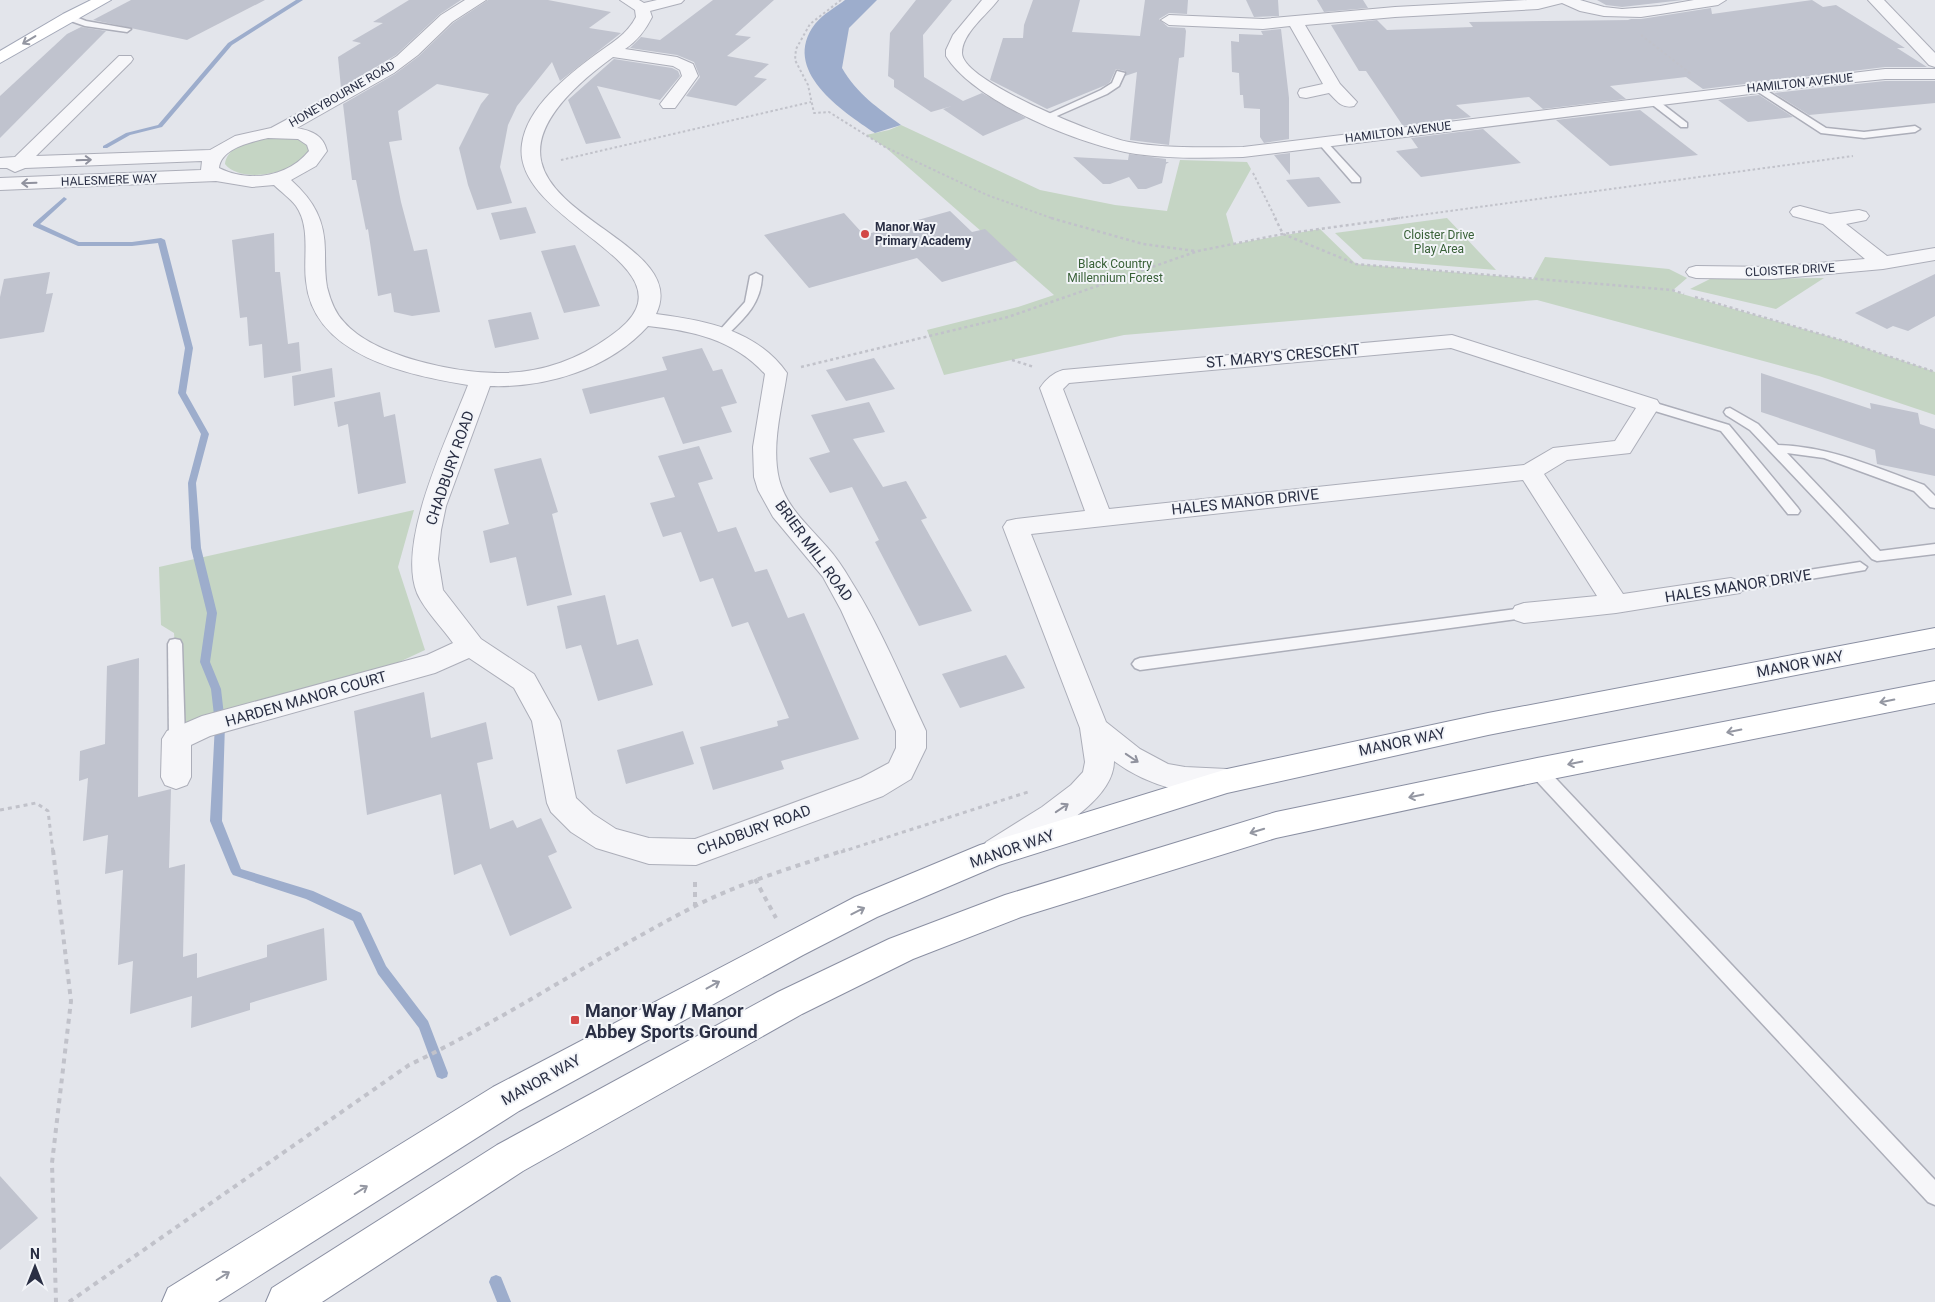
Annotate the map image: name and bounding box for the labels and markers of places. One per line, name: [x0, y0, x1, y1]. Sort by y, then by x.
place label: Manor Way Primary Academy: [875, 220, 972, 248]
marker: Manor Way Primary Academy: [859, 228, 871, 240]
place label: Manor Way / Manor Abbey Sports Ground: [585, 1000, 758, 1042]
marker: Manor Way / Manor Abbey Sports Ground: [569, 1014, 581, 1026]

